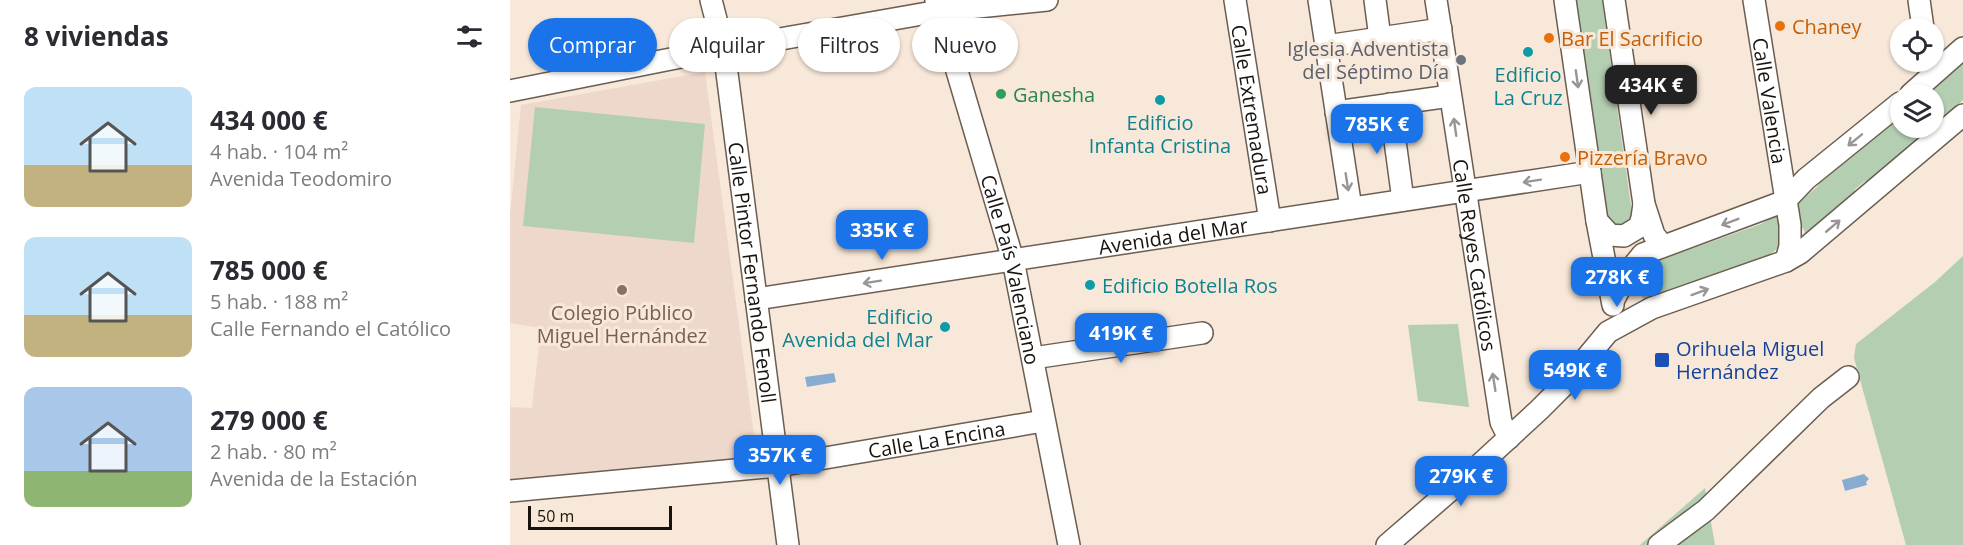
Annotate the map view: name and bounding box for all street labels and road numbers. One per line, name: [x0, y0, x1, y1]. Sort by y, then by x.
street label: Calle Extremadura: [1226, 23, 1279, 197]
street label: Calle Valencia: [1747, 36, 1794, 166]
street label: Calle Pintor Fernando Fenoll: [723, 140, 783, 405]
street label: Calle Reyes Católicos: [1447, 157, 1503, 353]
street label: Calle País Valenciano: [975, 171, 1047, 367]
street label: Avenida del Mar: [1097, 211, 1250, 260]
street label: Calle La Encina: [866, 414, 1007, 464]

